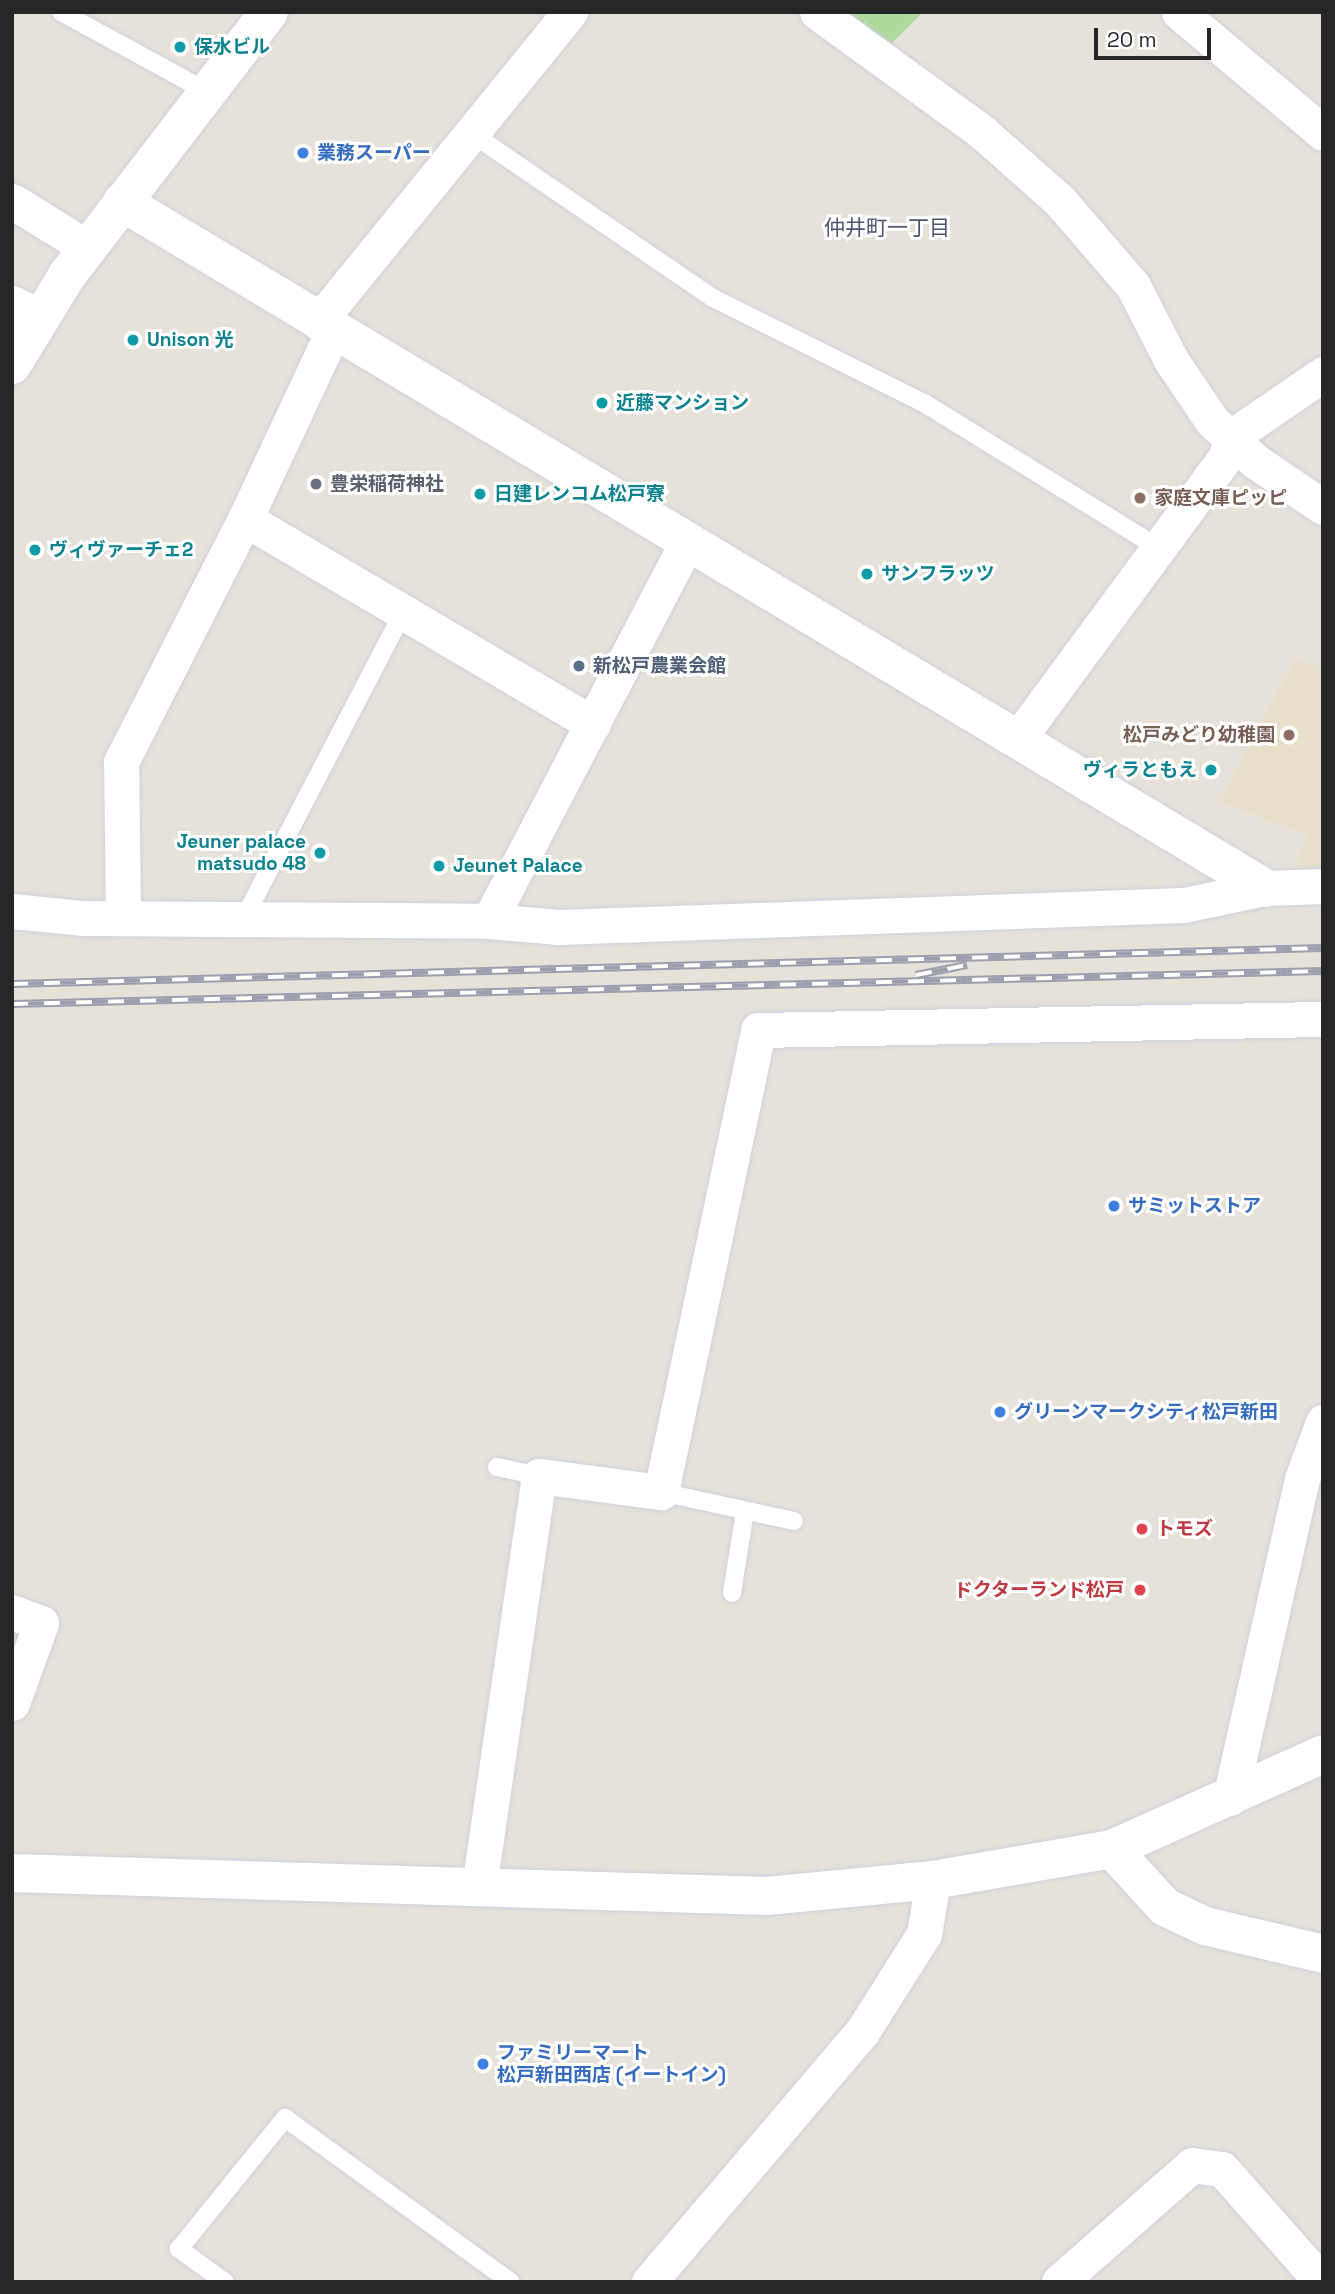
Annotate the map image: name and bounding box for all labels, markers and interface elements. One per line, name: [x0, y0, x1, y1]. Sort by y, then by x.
scale bar: [1097, 14, 1214, 58]
text: 20 m: [1107, 26, 1157, 53]
place label: 保水ビル: [194, 36, 270, 58]
marker: 保水ビル: [172, 39, 188, 55]
place label: 業務スーパー: [317, 142, 431, 164]
marker: 業務スーパー: [295, 145, 311, 161]
district label: 仲井町一丁目: [824, 215, 950, 241]
place label: Unison 光: [147, 329, 234, 351]
marker: Unison 光: [125, 332, 141, 348]
place label: 近藤マンション: [616, 392, 749, 414]
marker: 近藤マンション: [594, 395, 610, 411]
place label: 豊栄稲荷神社: [330, 473, 444, 495]
marker: 豊栄稲荷神社: [308, 476, 324, 492]
place label: 日建レンコム松戸寮: [494, 483, 665, 505]
marker: 日建レンコム松戸寮: [472, 486, 488, 502]
place label: 家庭文庫ピッピ: [1154, 487, 1287, 509]
marker: 家庭文庫ピッピ: [1132, 490, 1148, 506]
place label: ヴィヴァーチェ2: [49, 539, 193, 561]
marker: ヴィヴァーチェ2: [27, 542, 43, 558]
place label: サンフラッツ: [881, 563, 995, 585]
marker: サンフラッツ: [859, 566, 875, 582]
place label: 新松戸農業会館: [593, 655, 726, 677]
marker: 新松戸農業会館: [571, 658, 587, 674]
place label: 松戸みどり幼稚園: [1123, 724, 1275, 746]
marker: 松戸みどり幼稚園: [1281, 727, 1297, 743]
place label: ヴィラともえ: [1083, 759, 1197, 781]
marker: ヴィラともえ: [1203, 762, 1219, 778]
place label: Jeuner palace matsudo 48: [176, 831, 306, 875]
marker: Jeuner palace matsudo 48: [312, 845, 328, 861]
place label: Jeunet Palace: [453, 855, 583, 877]
marker: Jeunet Palace: [431, 858, 447, 874]
place label: サミットストア: [1128, 1195, 1261, 1217]
marker: サミットストア: [1106, 1198, 1122, 1214]
place label: グリーンマークシティ松戸新田: [1014, 1401, 1280, 1423]
marker: グリーンマークシティ松戸新田: [992, 1404, 1008, 1420]
place label: トモズ: [1156, 1518, 1213, 1540]
marker: トモズ: [1134, 1521, 1150, 1537]
place label: ドクターランド松戸: [953, 1579, 1124, 1601]
marker: ドクターランド松戸: [1130, 1580, 1150, 1600]
place label: ファミリーマート 松戸新田西店 (イートイン): [497, 2042, 726, 2086]
marker: ファミリーマート 松戸新田西店 (イートイン): [475, 2056, 491, 2072]

